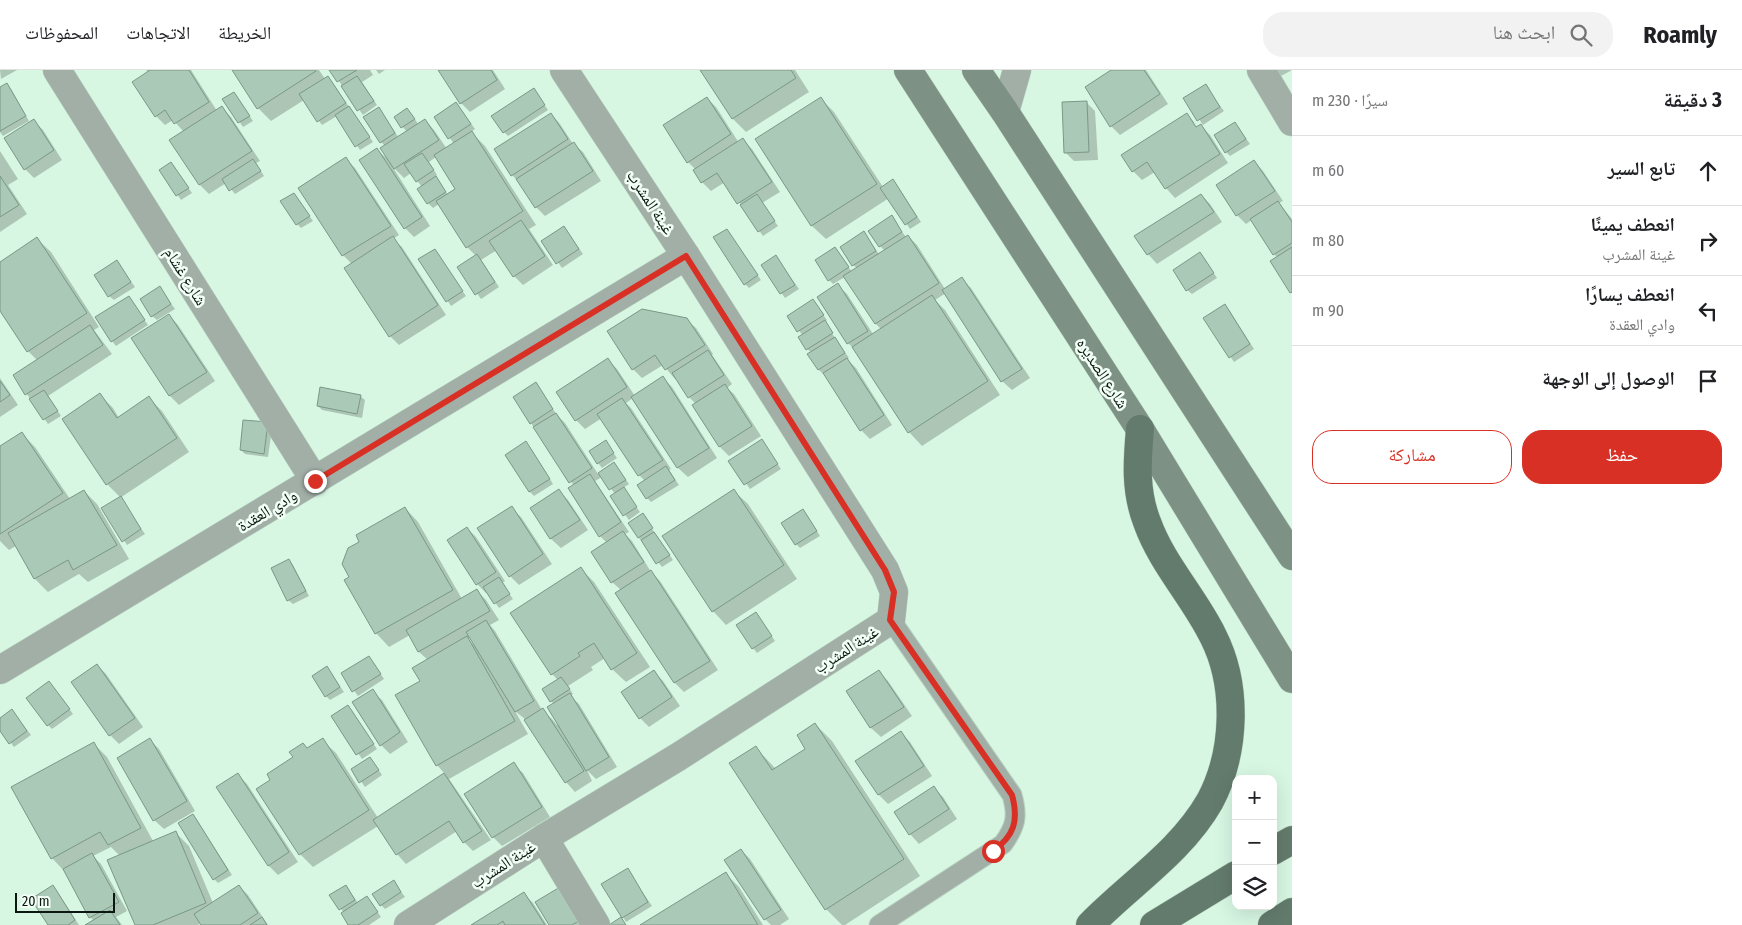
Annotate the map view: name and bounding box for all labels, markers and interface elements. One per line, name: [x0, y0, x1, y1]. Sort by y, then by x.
search box: [1263, 12, 1613, 57]
text: ابحث هنا: [1493, 21, 1555, 44]
icon: search: [1567, 21, 1595, 49]
text: Roamly: [1643, 21, 1717, 49]
text: المحفوظات: [25, 22, 98, 44]
text: الاتجاهات: [126, 22, 190, 44]
text: الخريطة: [218, 22, 271, 44]
text: 3 دقيقة: [1664, 87, 1722, 113]
text: سيرًا · 230 m: [1312, 91, 1388, 110]
text: تابع السير: [1608, 157, 1675, 180]
icon: ahead: [1694, 157, 1722, 185]
text: 60 m: [1312, 161, 1344, 180]
street label: غينة المشرب: [623, 167, 678, 238]
text: انعطف يمينًا: [1590, 213, 1675, 236]
icon: right: [1694, 227, 1722, 255]
text: 80 m: [1312, 231, 1344, 250]
street label: شارع غشام: [160, 244, 211, 309]
text: غينة المشرب: [1602, 245, 1675, 264]
text: انعطف يسارًا: [1585, 283, 1675, 306]
icon: left: [1694, 297, 1722, 325]
text: 90 m: [1312, 301, 1344, 320]
text: وادي العقدة: [1609, 315, 1675, 334]
street label: شارع الصديره: [1072, 335, 1132, 412]
text: الوصول إلى الوجهة: [1542, 367, 1675, 390]
icon: arrive: [1694, 367, 1722, 395]
button: مشاركة: [1312, 430, 1512, 484]
button: حفظ: [1522, 430, 1722, 484]
route end: [304, 470, 327, 493]
street label: وادي العقدة: [234, 485, 302, 538]
street label: غينة المشرب: [811, 622, 882, 677]
map controls: [1232, 775, 1277, 910]
button: +: [1232, 775, 1277, 820]
button: −: [1232, 820, 1277, 865]
street label: غينة المشرب: [468, 837, 539, 892]
route start: [982, 840, 1005, 863]
button: layers: [1232, 865, 1277, 910]
scale bar: [15, 890, 115, 913]
text: 20 m: [22, 893, 50, 910]

